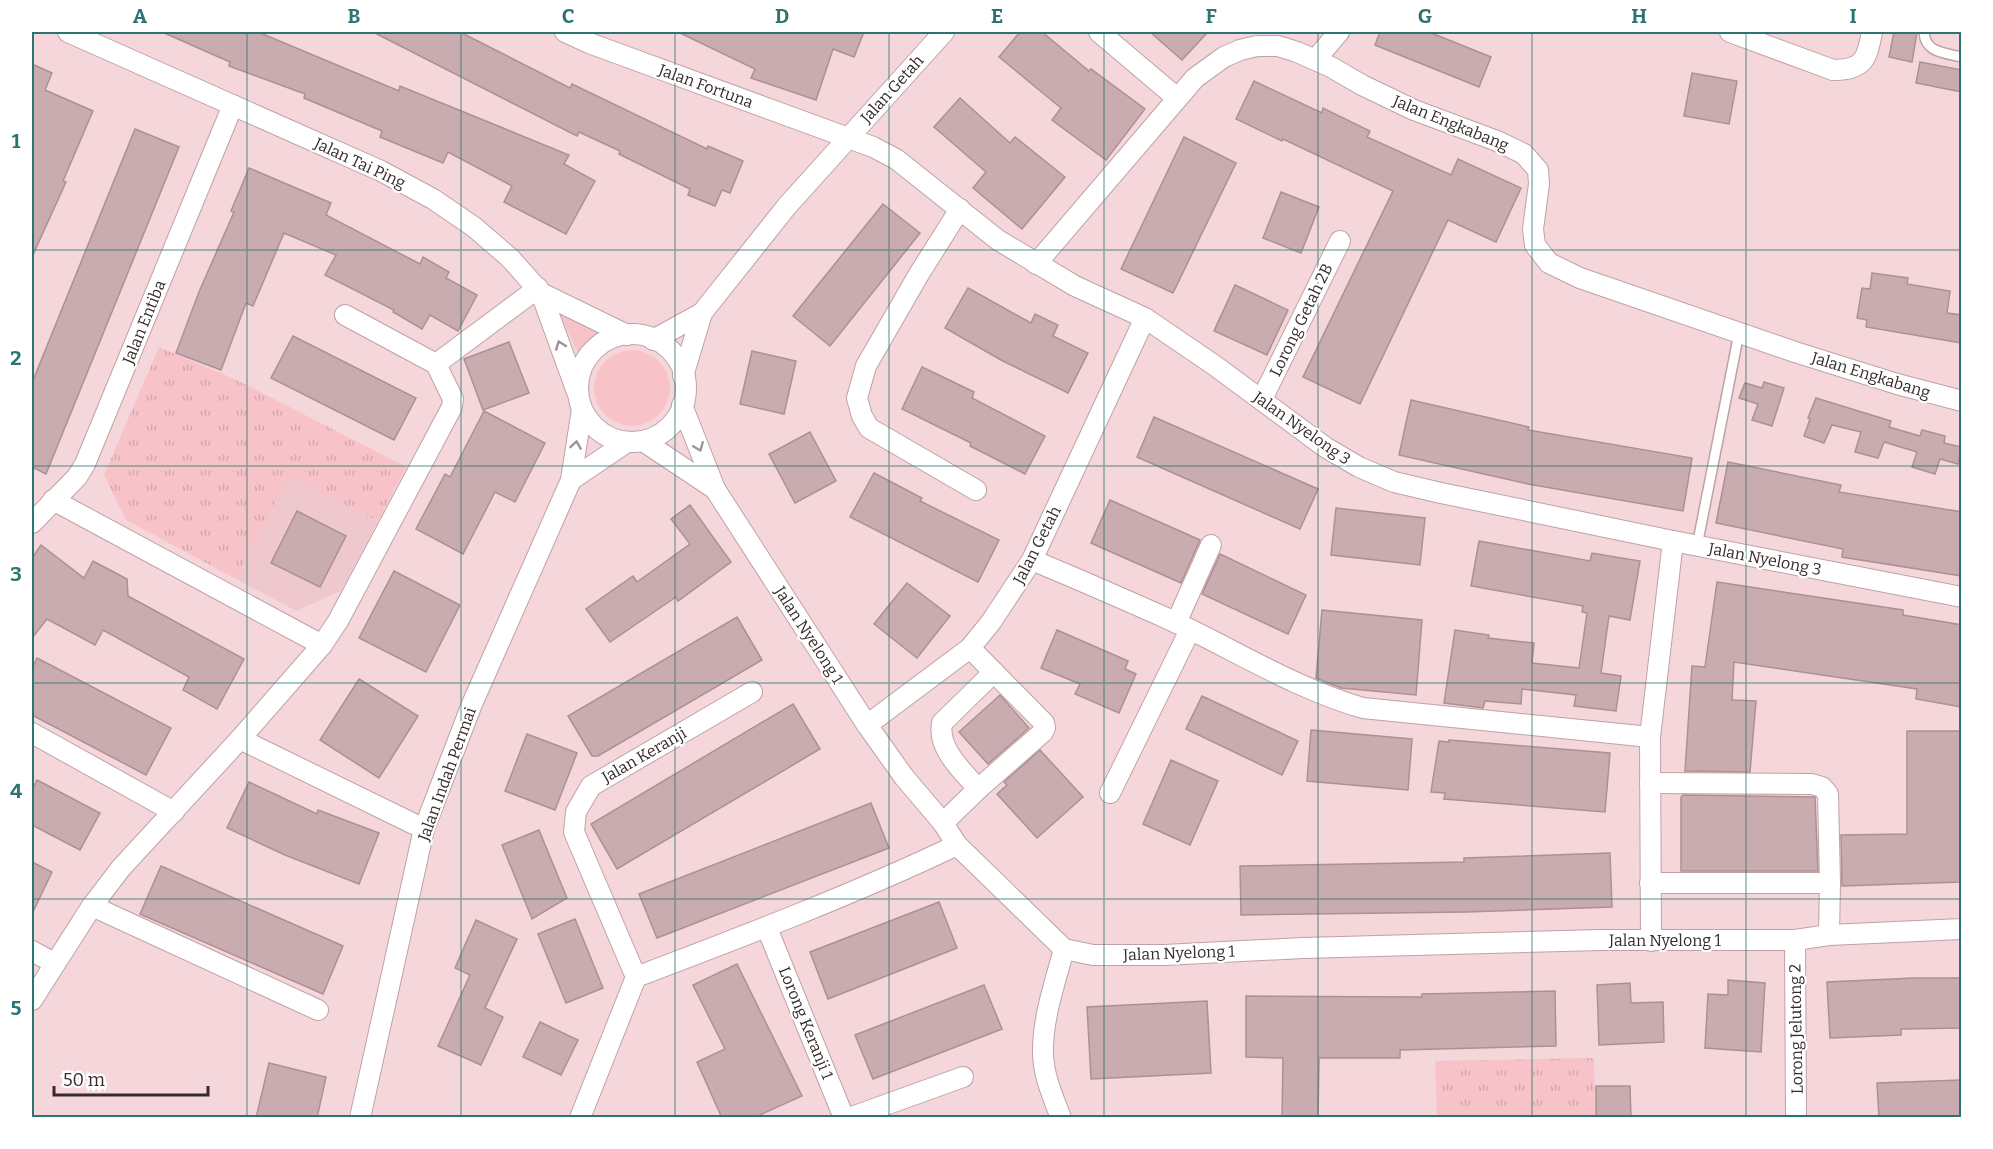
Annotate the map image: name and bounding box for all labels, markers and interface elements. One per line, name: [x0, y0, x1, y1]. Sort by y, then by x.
text: A: [133, 4, 148, 28]
text: B: [348, 4, 361, 28]
text: C: [562, 4, 574, 28]
text: D: [775, 4, 789, 28]
text: E: [991, 4, 1003, 28]
text: F: [1205, 4, 1217, 28]
text: G: [1418, 4, 1432, 28]
text: H: [1631, 4, 1647, 28]
text: I: [1849, 4, 1857, 28]
street label: Jalan Getah: [856, 51, 928, 128]
street label: Jalan Fortuna: [655, 60, 756, 112]
street label: Jalan Engkabang: [1389, 91, 1512, 155]
text: 1: [12, 129, 21, 153]
street label: Jalan Tai Ping: [310, 133, 409, 192]
street label: Lorong Getah 2B: [1265, 261, 1337, 379]
street label: Jalan Entiba: [118, 277, 170, 368]
one-way arrow: [555, 341, 568, 351]
text: 2: [10, 346, 22, 370]
street label: Jalan Engkabang: [1808, 348, 1933, 402]
street label: Jalan Nyelong 3: [1249, 387, 1354, 469]
one-way arrow: [570, 440, 582, 449]
one-way arrow: [692, 441, 704, 452]
street label: Jalan Getah: [1009, 503, 1065, 588]
street label: Jalan Nyelong 3: [1706, 539, 1823, 579]
text: 3: [10, 562, 22, 586]
street label: Jalan Nyelong 1: [770, 582, 848, 687]
street label: Jalan Indah Permai: [414, 704, 480, 844]
street label: Jalan Keranji: [598, 723, 690, 787]
text: 4: [10, 779, 22, 803]
street label: Jalan Nyelong 1: [1608, 931, 1721, 950]
street label: Jalan Nyelong 1: [1122, 942, 1236, 964]
street label: Lorong Keranji 1: [775, 964, 837, 1082]
street label: Lorong Jelutong 2: [1785, 964, 1807, 1094]
text: 5: [11, 996, 22, 1020]
scale bar: [54, 1059, 208, 1097]
text: 50 m: [63, 1069, 105, 1091]

